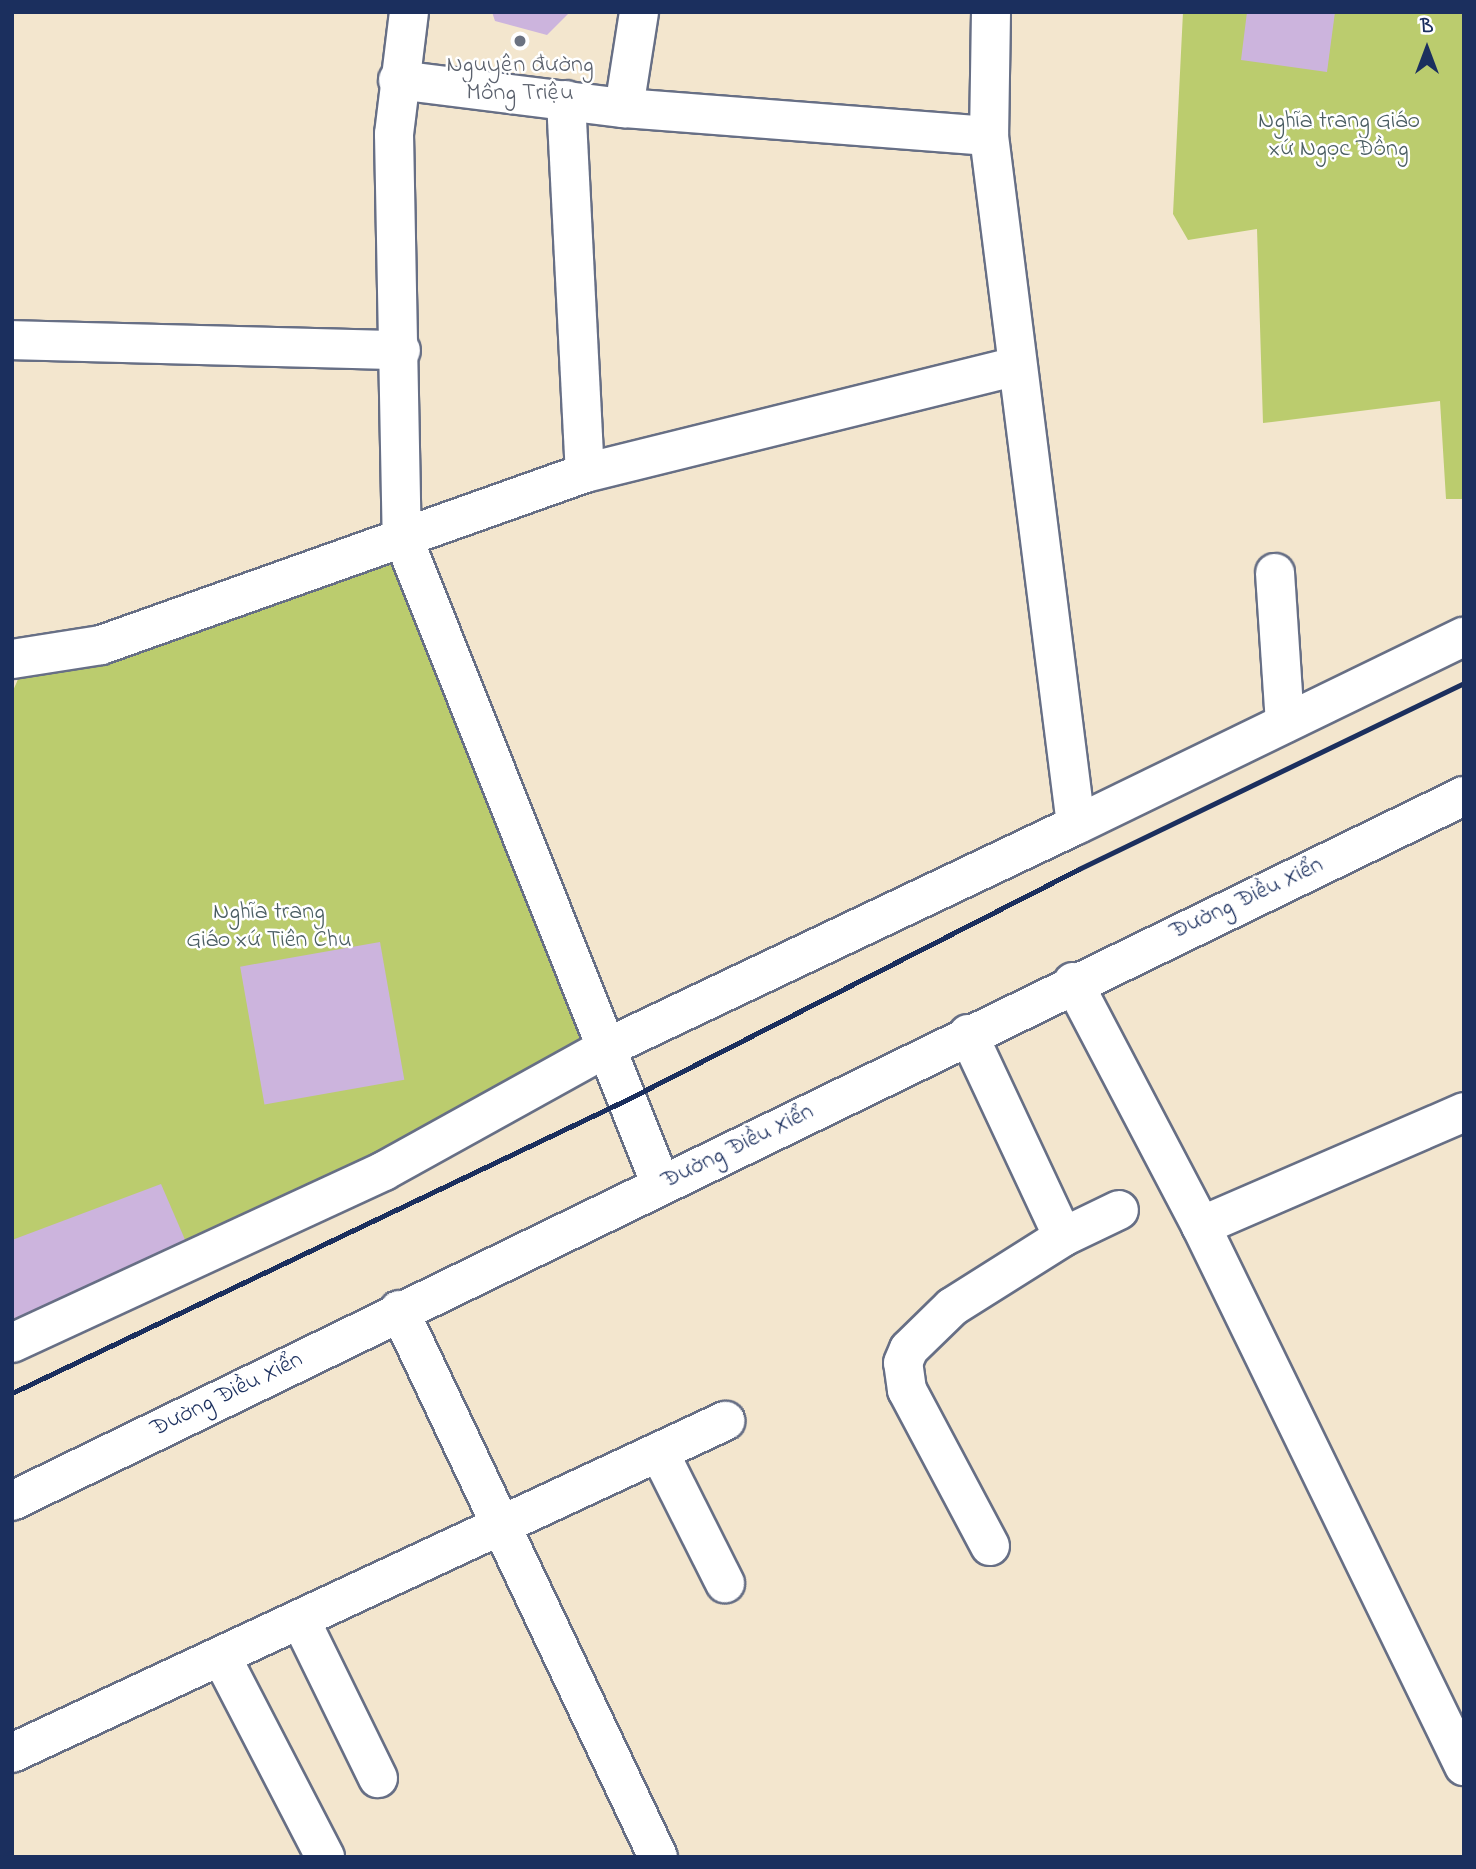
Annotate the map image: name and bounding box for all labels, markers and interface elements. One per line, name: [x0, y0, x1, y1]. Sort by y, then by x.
north arrow: [1392, 14, 1462, 84]
text: B: [1421, 14, 1433, 41]
marker: Nguyện đường Mông Triệu: [512, 33, 528, 49]
place label: Nguyện đường Mông Triệu: [446, 52, 594, 108]
park label: Nghĩa trang Giáo xứ Ngọc Đồng: [1258, 108, 1420, 164]
street label: Đường Điều Xiển: [1166, 851, 1328, 947]
park label: Nghĩa trang Giáo xứ Tiên Chu: [186, 899, 352, 955]
street label: Đường Điều Xiển: [657, 1098, 819, 1196]
street label: Đường Điều Xiển: [146, 1346, 308, 1444]

